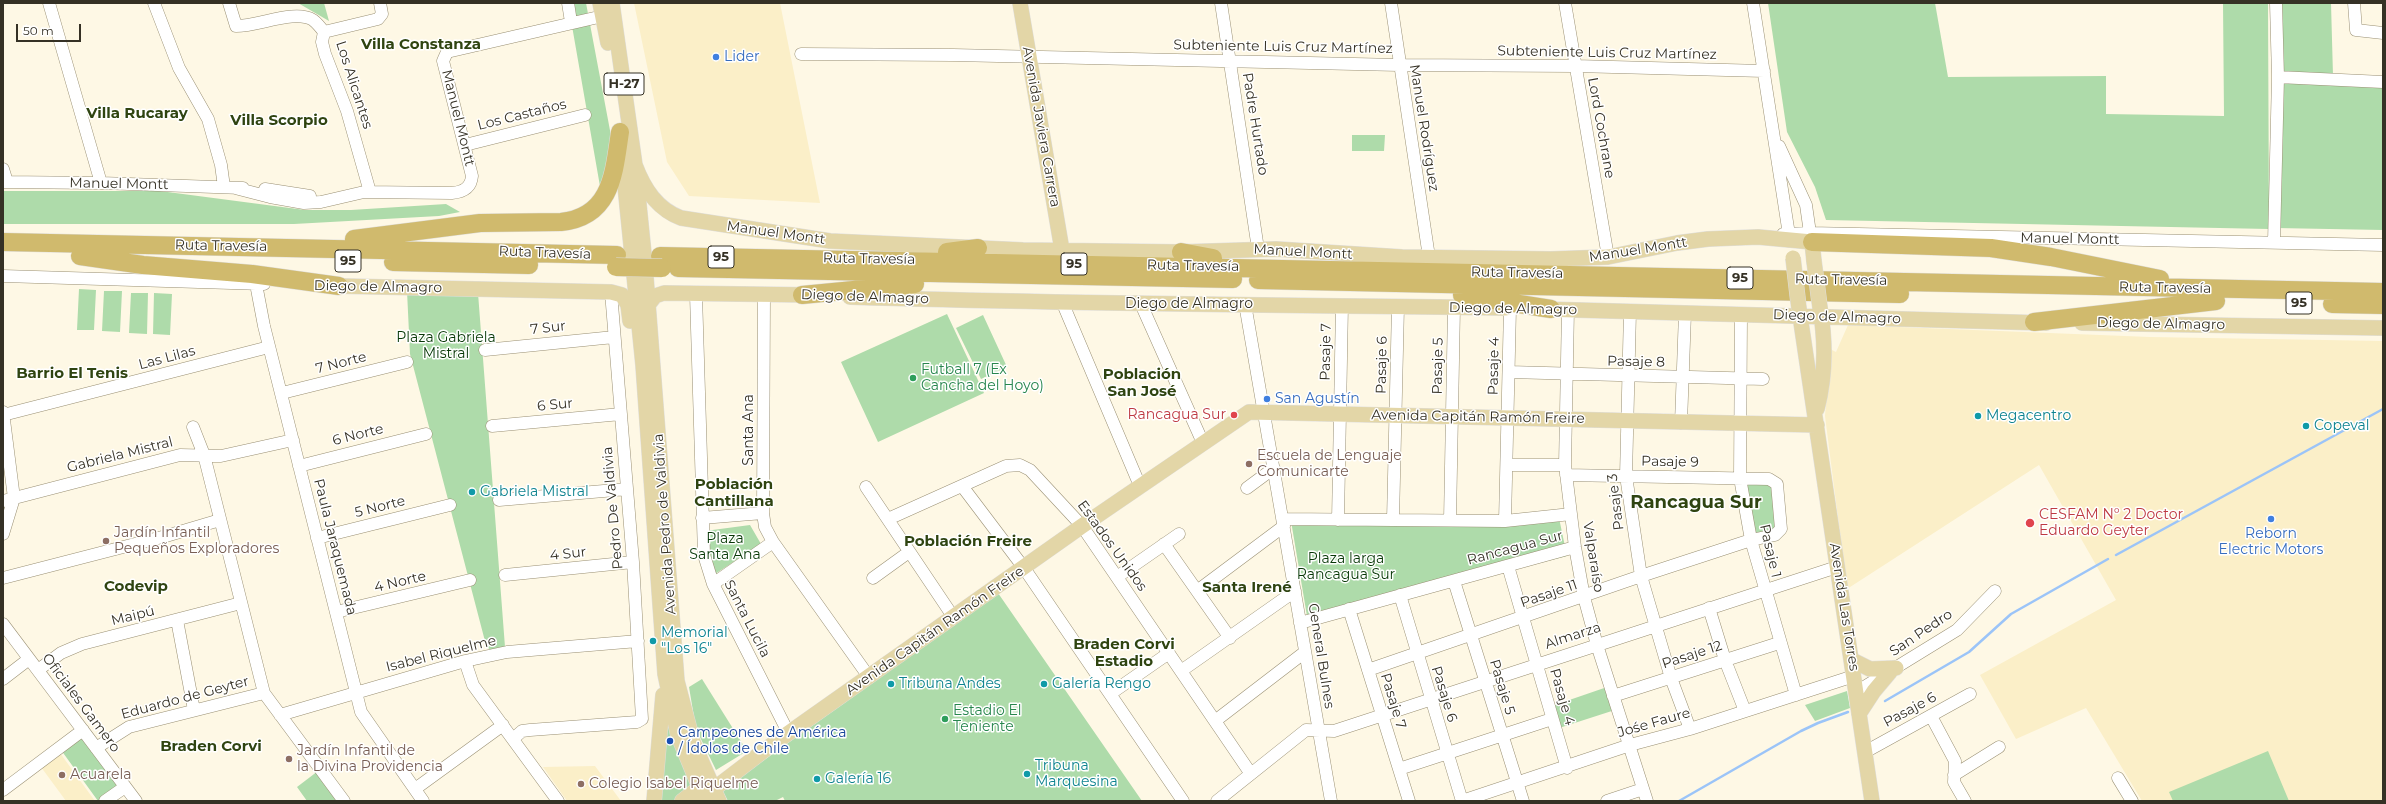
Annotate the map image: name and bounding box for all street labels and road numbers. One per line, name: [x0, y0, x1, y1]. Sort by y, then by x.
street label: Subteniente Luis Cruz Martínez: [1173, 37, 1393, 57]
street label: Los Alicantes: [332, 39, 376, 131]
street label: Subteniente Luis Cruz Martínez: [1497, 43, 1717, 63]
street label: Avenida Javiera Carrera: [1019, 45, 1063, 209]
street label: Manuel Rodríguez: [1406, 63, 1442, 193]
street label: Manuel Montt: [438, 68, 478, 168]
street label: Padre Hurtado: [1239, 71, 1271, 177]
road number: H-27: [604, 73, 644, 95]
street label: Lord Cochrane: [1584, 76, 1618, 180]
street label: Los Castaños: [476, 96, 568, 134]
street label: Manuel Montt: [69, 175, 169, 193]
street label: Manuel Montt: [726, 218, 826, 248]
street label: Manuel Montt: [2020, 230, 2120, 248]
street label: Manuel Montt: [1588, 234, 1688, 266]
street label: Ruta Travesía: [175, 237, 267, 255]
street label: Manuel Montt: [1253, 241, 1353, 263]
street label: Ruta Travesía: [498, 243, 592, 263]
road number: 95: [708, 246, 734, 268]
road number: 95: [335, 250, 361, 272]
street label: Ruta Travesía: [823, 250, 915, 268]
road number: 95: [1061, 253, 1087, 275]
street label: Ruta Travesía: [1147, 257, 1239, 275]
street label: Ruta Travesía: [1471, 264, 1563, 282]
road number: 95: [1727, 267, 1753, 289]
street label: Ruta Travesía: [1795, 271, 1887, 289]
street label: Diego de Almagro: [314, 277, 442, 297]
street label: Ruta Travesía: [2119, 279, 2211, 297]
street label: Diego de Almagro: [801, 286, 929, 308]
road number: 95: [2286, 292, 2312, 314]
street label: Diego de Almagro: [1125, 296, 1253, 312]
street label: Diego de Almagro: [1449, 299, 1577, 319]
street label: Diego de Almagro: [1773, 306, 1901, 328]
street label: Diego de Almagro: [2097, 314, 2225, 334]
street label: 7 Sur: [529, 318, 567, 338]
street label: Pasaje 7: [1317, 323, 1335, 381]
street label: Pasaje 6: [1373, 336, 1391, 394]
street label: Pasaje 5: [1429, 337, 1447, 395]
street label: Pasaje 4: [1485, 337, 1503, 395]
street label: Las Lilas: [137, 342, 197, 374]
street label: 7 Norte: [314, 349, 368, 377]
street label: Pasaje 8: [1607, 353, 1665, 371]
street label: Santa Ana: [741, 394, 757, 466]
street label: 6 Sur: [536, 395, 574, 415]
street label: Avenida Capitán Ramón Freire: [1371, 407, 1585, 427]
street label: 6 Norte: [331, 421, 385, 449]
street label: Avenida Pedro de Valdivia: [650, 433, 680, 615]
street label: Gabriela Mistral: [65, 434, 175, 476]
street label: Pedro De Valdivia: [599, 446, 627, 570]
street label: Pasaje 9: [1641, 453, 1699, 471]
street label: Pasaje 3: [1604, 473, 1628, 531]
street label: Paula Jaraquemada: [310, 477, 360, 617]
street label: 5 Norte: [353, 493, 407, 521]
street label: Estados Unidos: [1073, 497, 1151, 595]
street label: Valparaíso: [1579, 520, 1607, 594]
street label: Pasaje 1: [1756, 523, 1784, 579]
street label: Rancagua Sur: [1465, 527, 1565, 569]
street label: Avenida Las Torres: [1826, 542, 1862, 672]
street label: 4 Sur: [549, 544, 587, 564]
street label: Avenida Capitán Ramón Freire: [843, 563, 1027, 699]
street label: 4 Norte: [372, 568, 428, 596]
street label: Pasaje 11: [1518, 576, 1580, 612]
street label: Santa Lucila: [720, 577, 774, 661]
street label: Maipú: [109, 602, 157, 630]
street label: General Bulnes: [1304, 602, 1338, 710]
street label: San Pedro: [1886, 606, 1956, 660]
street label: Almarza: [1543, 619, 1603, 653]
street label: Isabel Riquelme: [384, 632, 498, 676]
street label: Pasaje 12: [1660, 637, 1724, 673]
street label: Oficiales Gamero: [38, 650, 124, 756]
street label: Pasaje 5: [1486, 657, 1518, 717]
street label: Pasaje 6: [1428, 664, 1460, 724]
street label: Pasaje 4: [1546, 667, 1578, 727]
street label: Pasaje 7: [1377, 671, 1409, 731]
street label: Eduardo de Geyter: [119, 673, 251, 723]
street label: Pasaje 6: [1881, 689, 1939, 731]
street label: Jośe Faure: [1616, 705, 1692, 741]

